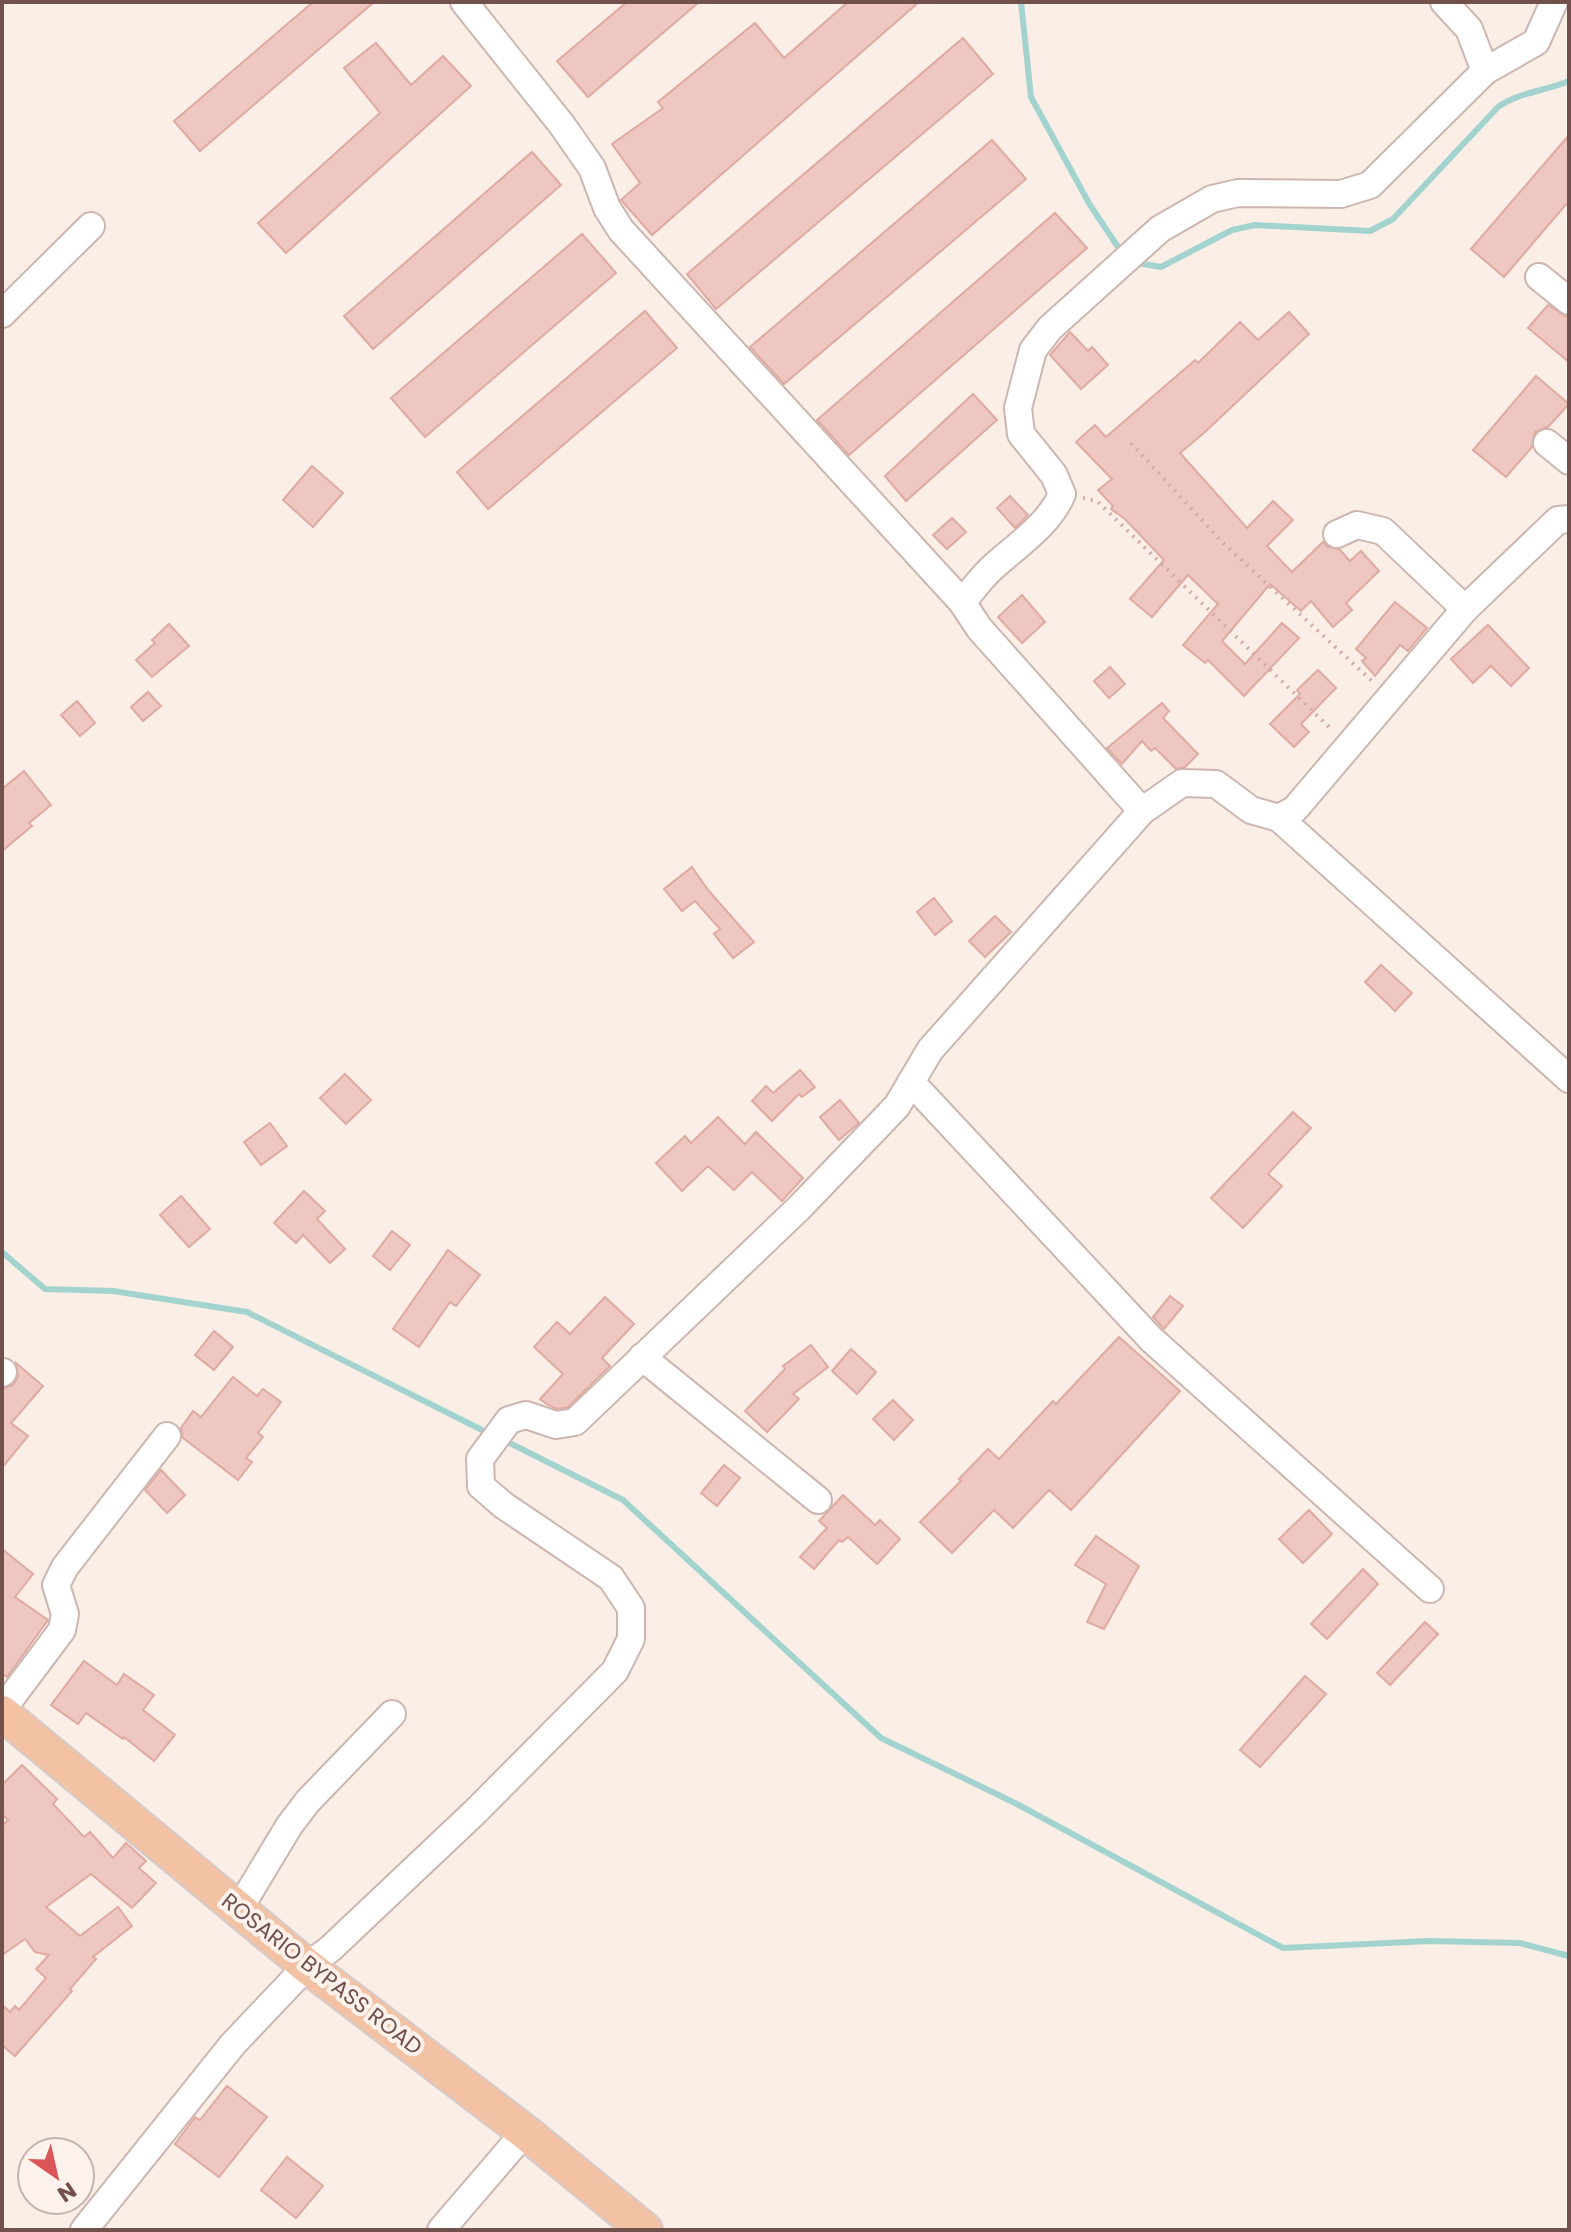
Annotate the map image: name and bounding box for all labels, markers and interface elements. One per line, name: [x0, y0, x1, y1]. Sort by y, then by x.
street label: ROSARIO BYPASS ROAD: [215, 1886, 429, 2062]
north arrow: [16, 2136, 96, 2216]
text: N: [51, 2175, 82, 2210]

